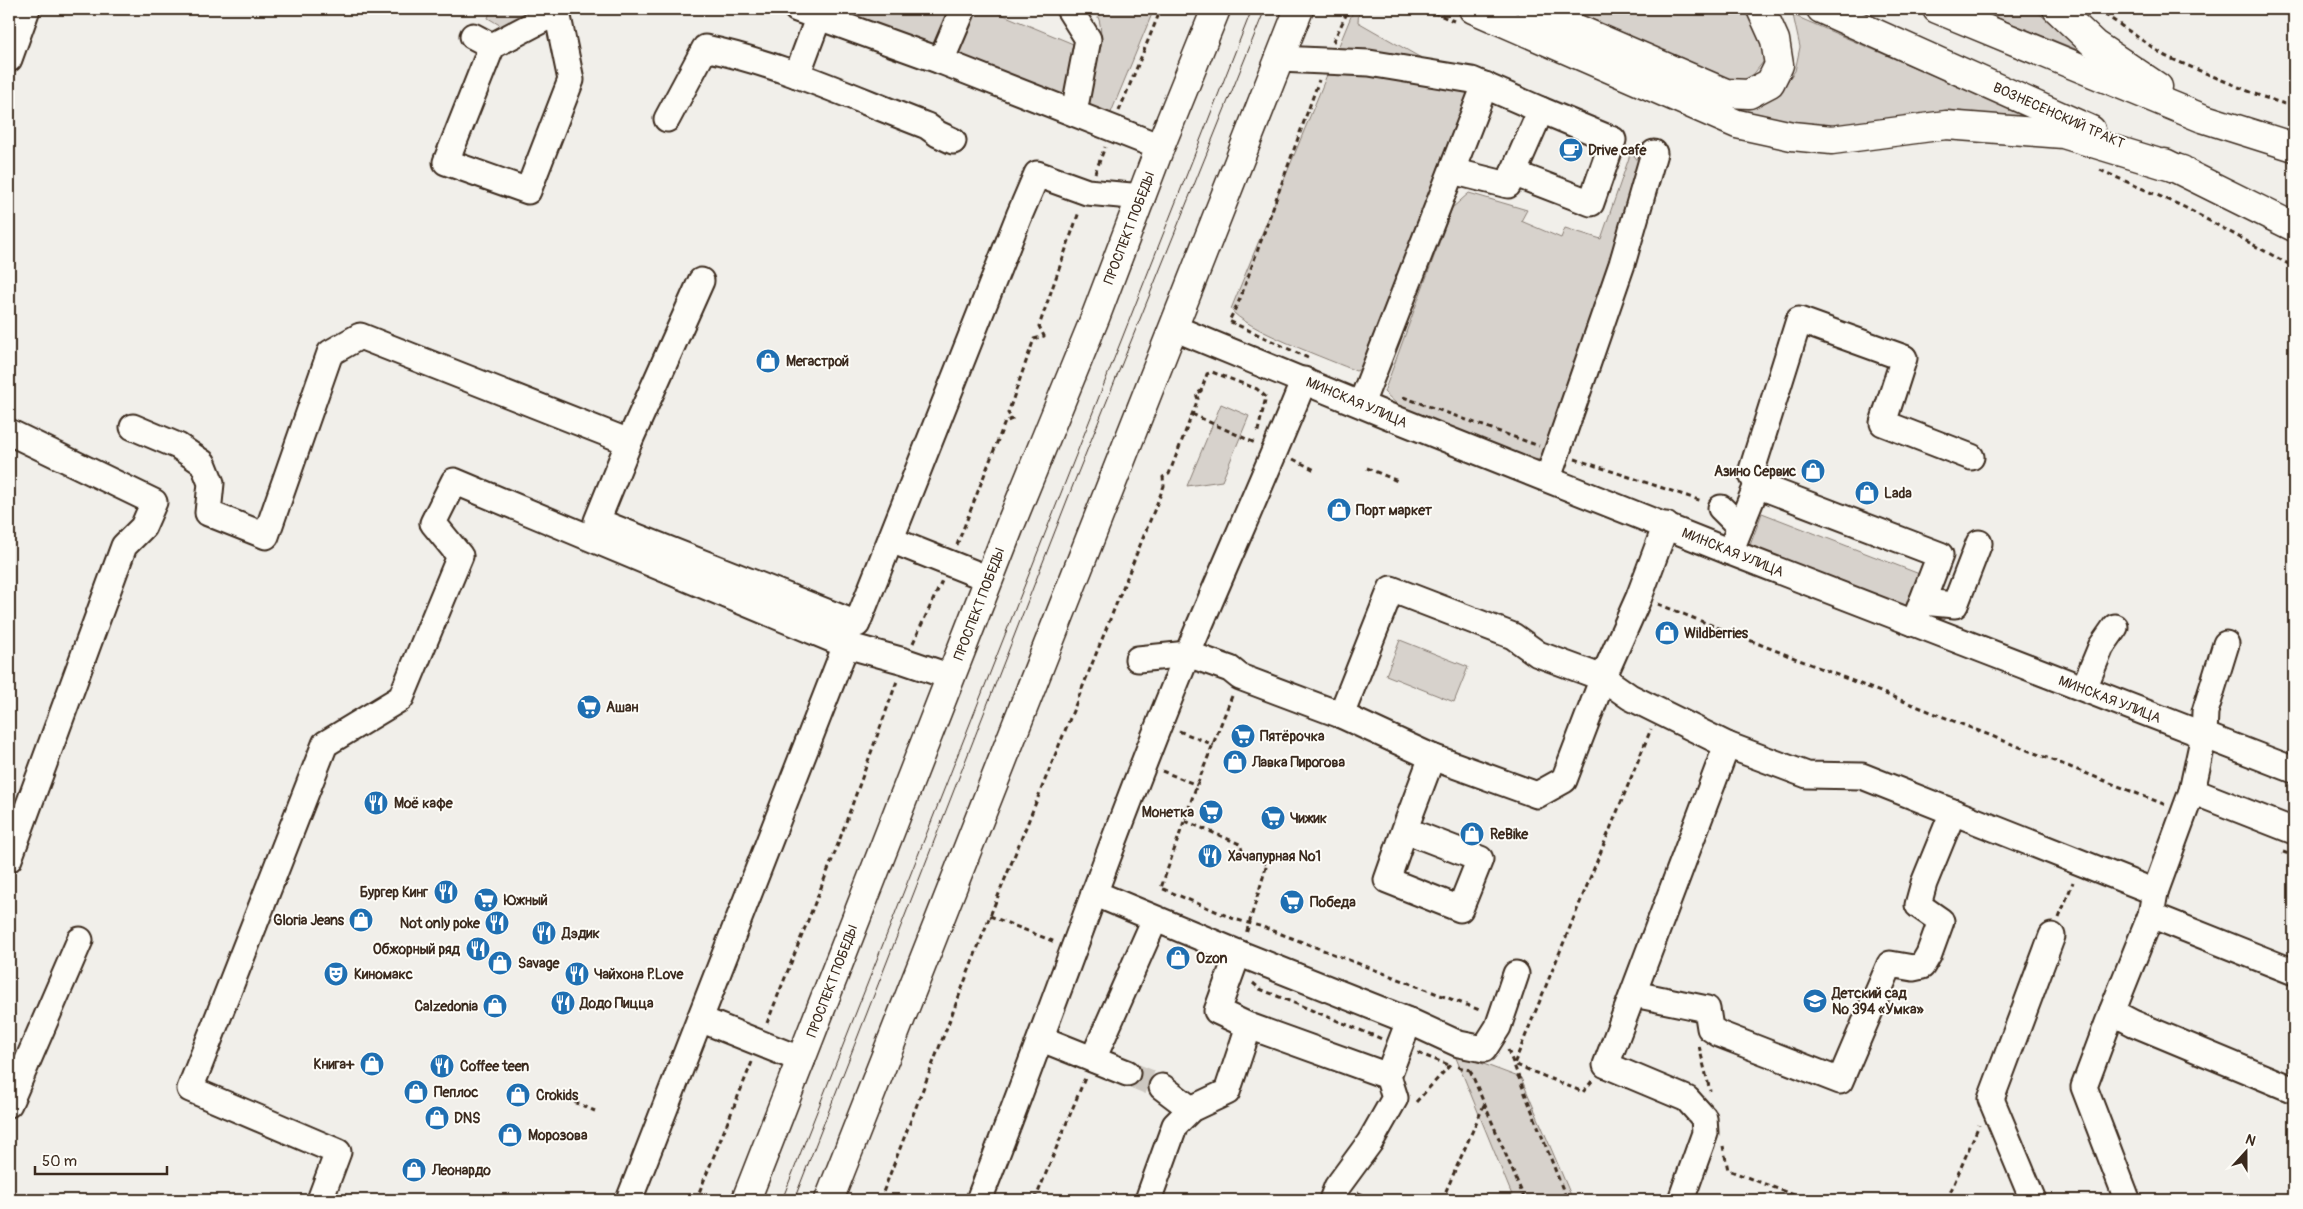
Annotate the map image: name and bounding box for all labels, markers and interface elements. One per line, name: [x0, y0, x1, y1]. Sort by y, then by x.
street label: ВОЗНЕСЕНСКИЙ ТРАКТ: [1990, 79, 2127, 152]
cafe icon: Drive cafe: [1558, 137, 1584, 163]
place label: Drive cafe: [1588, 142, 1647, 159]
street label: ПРОСПЕКТ ПОБЕДЫ: [1100, 170, 1159, 287]
shop icon: Мегастрой: [755, 348, 781, 374]
place label: Мегастрой: [786, 353, 849, 370]
street label: МИНСКАЯ УЛИЦА: [1304, 373, 1410, 431]
shop icon: Азино Сервис: [1800, 458, 1826, 484]
place label: Азино Сервис: [1714, 463, 1796, 480]
shop icon: Lada: [1854, 480, 1880, 506]
place label: Lada: [1884, 485, 1912, 502]
shop icon: Порт маркет: [1326, 497, 1352, 523]
place label: Порт маркет: [1356, 502, 1433, 519]
street label: МИНСКАЯ УЛИЦА: [1679, 524, 1786, 581]
street label: ПРОСПЕКТ ПОБЕДЫ: [950, 546, 1009, 663]
shop icon: Wildberries: [1654, 620, 1680, 646]
place label: Wildberries: [1684, 625, 1749, 642]
street label: МИНСКАЯ УЛИЦА: [2056, 672, 2164, 727]
supermarket icon: Ашан: [576, 694, 602, 720]
place label: Ашан: [606, 699, 639, 716]
supermarket icon: Пятёрочка: [1230, 723, 1256, 749]
place label: Пятёрочка: [1260, 728, 1325, 745]
shop icon: Лавка Пирогова: [1222, 749, 1248, 775]
place label: Лавка Пирогова: [1251, 754, 1346, 771]
restaurant icon: Моё кафе: [363, 790, 389, 816]
place label: Моё кафе: [394, 795, 454, 812]
supermarket icon: Монетка: [1198, 799, 1224, 825]
place label: Монетка: [1142, 804, 1194, 821]
supermarket icon: Чижик: [1260, 805, 1286, 831]
place label: Чижик: [1290, 810, 1327, 827]
shop icon: ReBike: [1459, 821, 1485, 847]
place label: ReBike: [1490, 826, 1529, 843]
restaurant icon: Хачапурная №1: [1197, 843, 1223, 869]
place label: Хачапурная №1: [1228, 848, 1321, 865]
restaurant icon: Бургер Кинг: [433, 879, 459, 905]
place label: Бургер Кинг: [360, 884, 428, 901]
supermarket icon: Южный: [473, 887, 499, 913]
supermarket icon: Победа: [1279, 889, 1305, 915]
place label: Южный: [503, 892, 548, 909]
place label: Победа: [1310, 894, 1356, 911]
shop icon: Gloria Jeans: [348, 907, 374, 933]
restaurant icon: Not only poke: [484, 910, 510, 936]
place label: Gloria Jeans: [273, 912, 345, 929]
place label: Not only poke: [400, 915, 481, 932]
restaurant icon: Дэдик: [531, 920, 557, 946]
street label: ПРОСПЕКТ ПОБЕДЫ: [803, 923, 862, 1040]
place label: Дэдик: [561, 925, 600, 942]
restaurant icon: Обжорный ряд: [465, 936, 491, 962]
place label: Обжорный ряд: [373, 941, 461, 958]
shop icon: Ozon: [1165, 945, 1191, 971]
shop icon: Savage: [487, 950, 513, 976]
place label: Ozon: [1196, 950, 1228, 967]
place label: Savage: [518, 955, 561, 972]
theatre icon: Киномакс: [323, 961, 349, 987]
restaurant icon: Чайхона P.Love: [564, 961, 590, 987]
place label: Киномакс: [354, 966, 413, 983]
place label: Чайхона P.Love: [594, 966, 685, 983]
place label: Детский сад № 394 «Умка»: [1831, 985, 1925, 1018]
school or university icon: Детский сад № 394 «Умка»: [1802, 988, 1828, 1014]
restaurant icon: Додо Пицца: [550, 990, 576, 1016]
shop icon: Calzedonia: [482, 993, 508, 1019]
place label: Додо Пицца: [579, 995, 654, 1012]
place label: Calzedonia: [414, 998, 478, 1015]
shop icon: Книга+: [359, 1051, 385, 1077]
restaurant icon: Coffee teen: [429, 1053, 455, 1079]
place label: Книга+: [314, 1056, 355, 1073]
place label: Coffee teen: [460, 1058, 529, 1075]
shop icon: Пеплос: [403, 1079, 429, 1105]
shop icon: Crokids: [505, 1082, 531, 1108]
place label: Пеплос: [434, 1084, 478, 1101]
place label: Crokids: [536, 1087, 579, 1104]
shop icon: DNS: [424, 1105, 450, 1131]
place label: DNS: [454, 1110, 480, 1127]
shop icon: Морозова: [497, 1122, 523, 1148]
north arrow: [2220, 1126, 2270, 1176]
place label: Морозова: [528, 1127, 588, 1144]
text: N: [2243, 1131, 2258, 1150]
scale bar: [35, 1144, 168, 1176]
text: 50 m: [42, 1152, 77, 1171]
shop icon: Леонардо: [401, 1157, 427, 1183]
place label: Леонардо: [431, 1162, 491, 1179]

